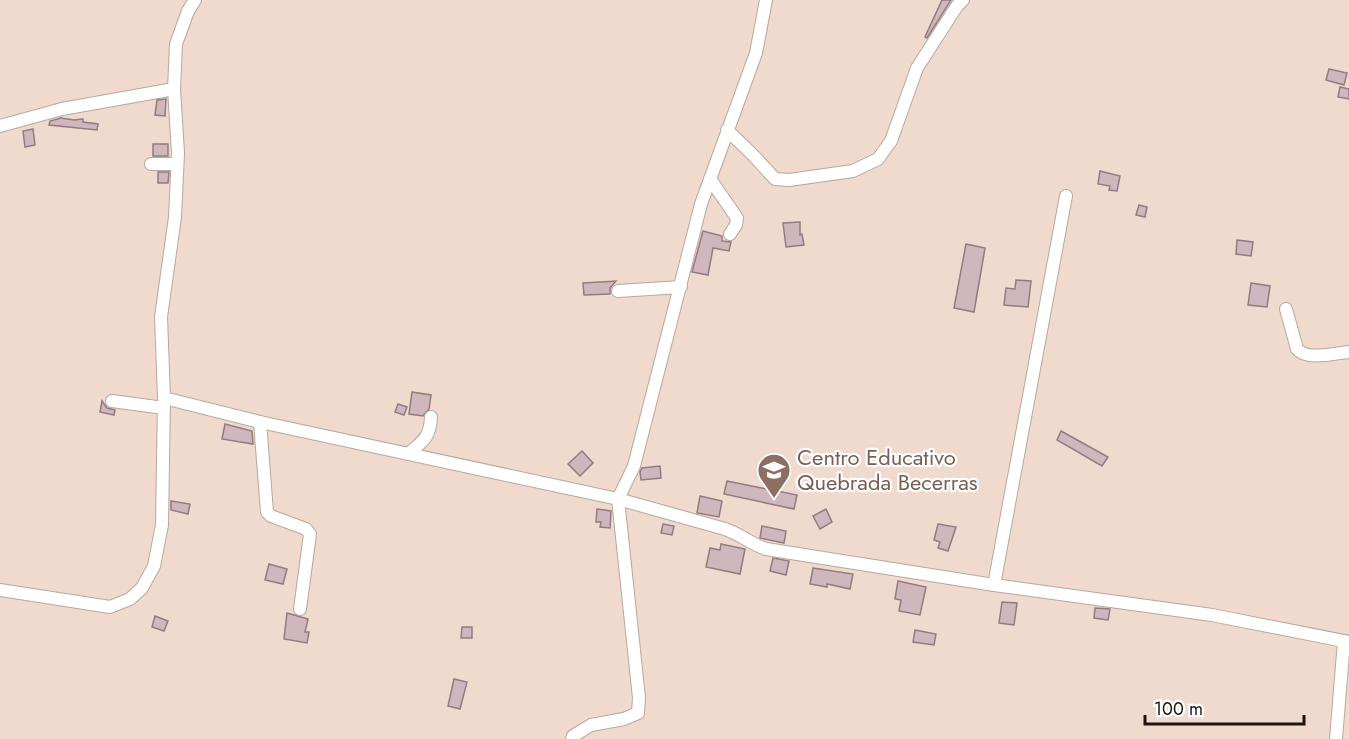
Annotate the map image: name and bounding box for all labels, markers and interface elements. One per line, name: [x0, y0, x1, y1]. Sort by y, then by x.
place label: Centro Educativo Quebrada Becerras: [797, 441, 978, 498]
school or university icon: Centro Educativo Quebrada Becerras: [756, 452, 792, 499]
scale bar: [1145, 688, 1304, 726]
text: 100 m: [1154, 696, 1203, 722]

